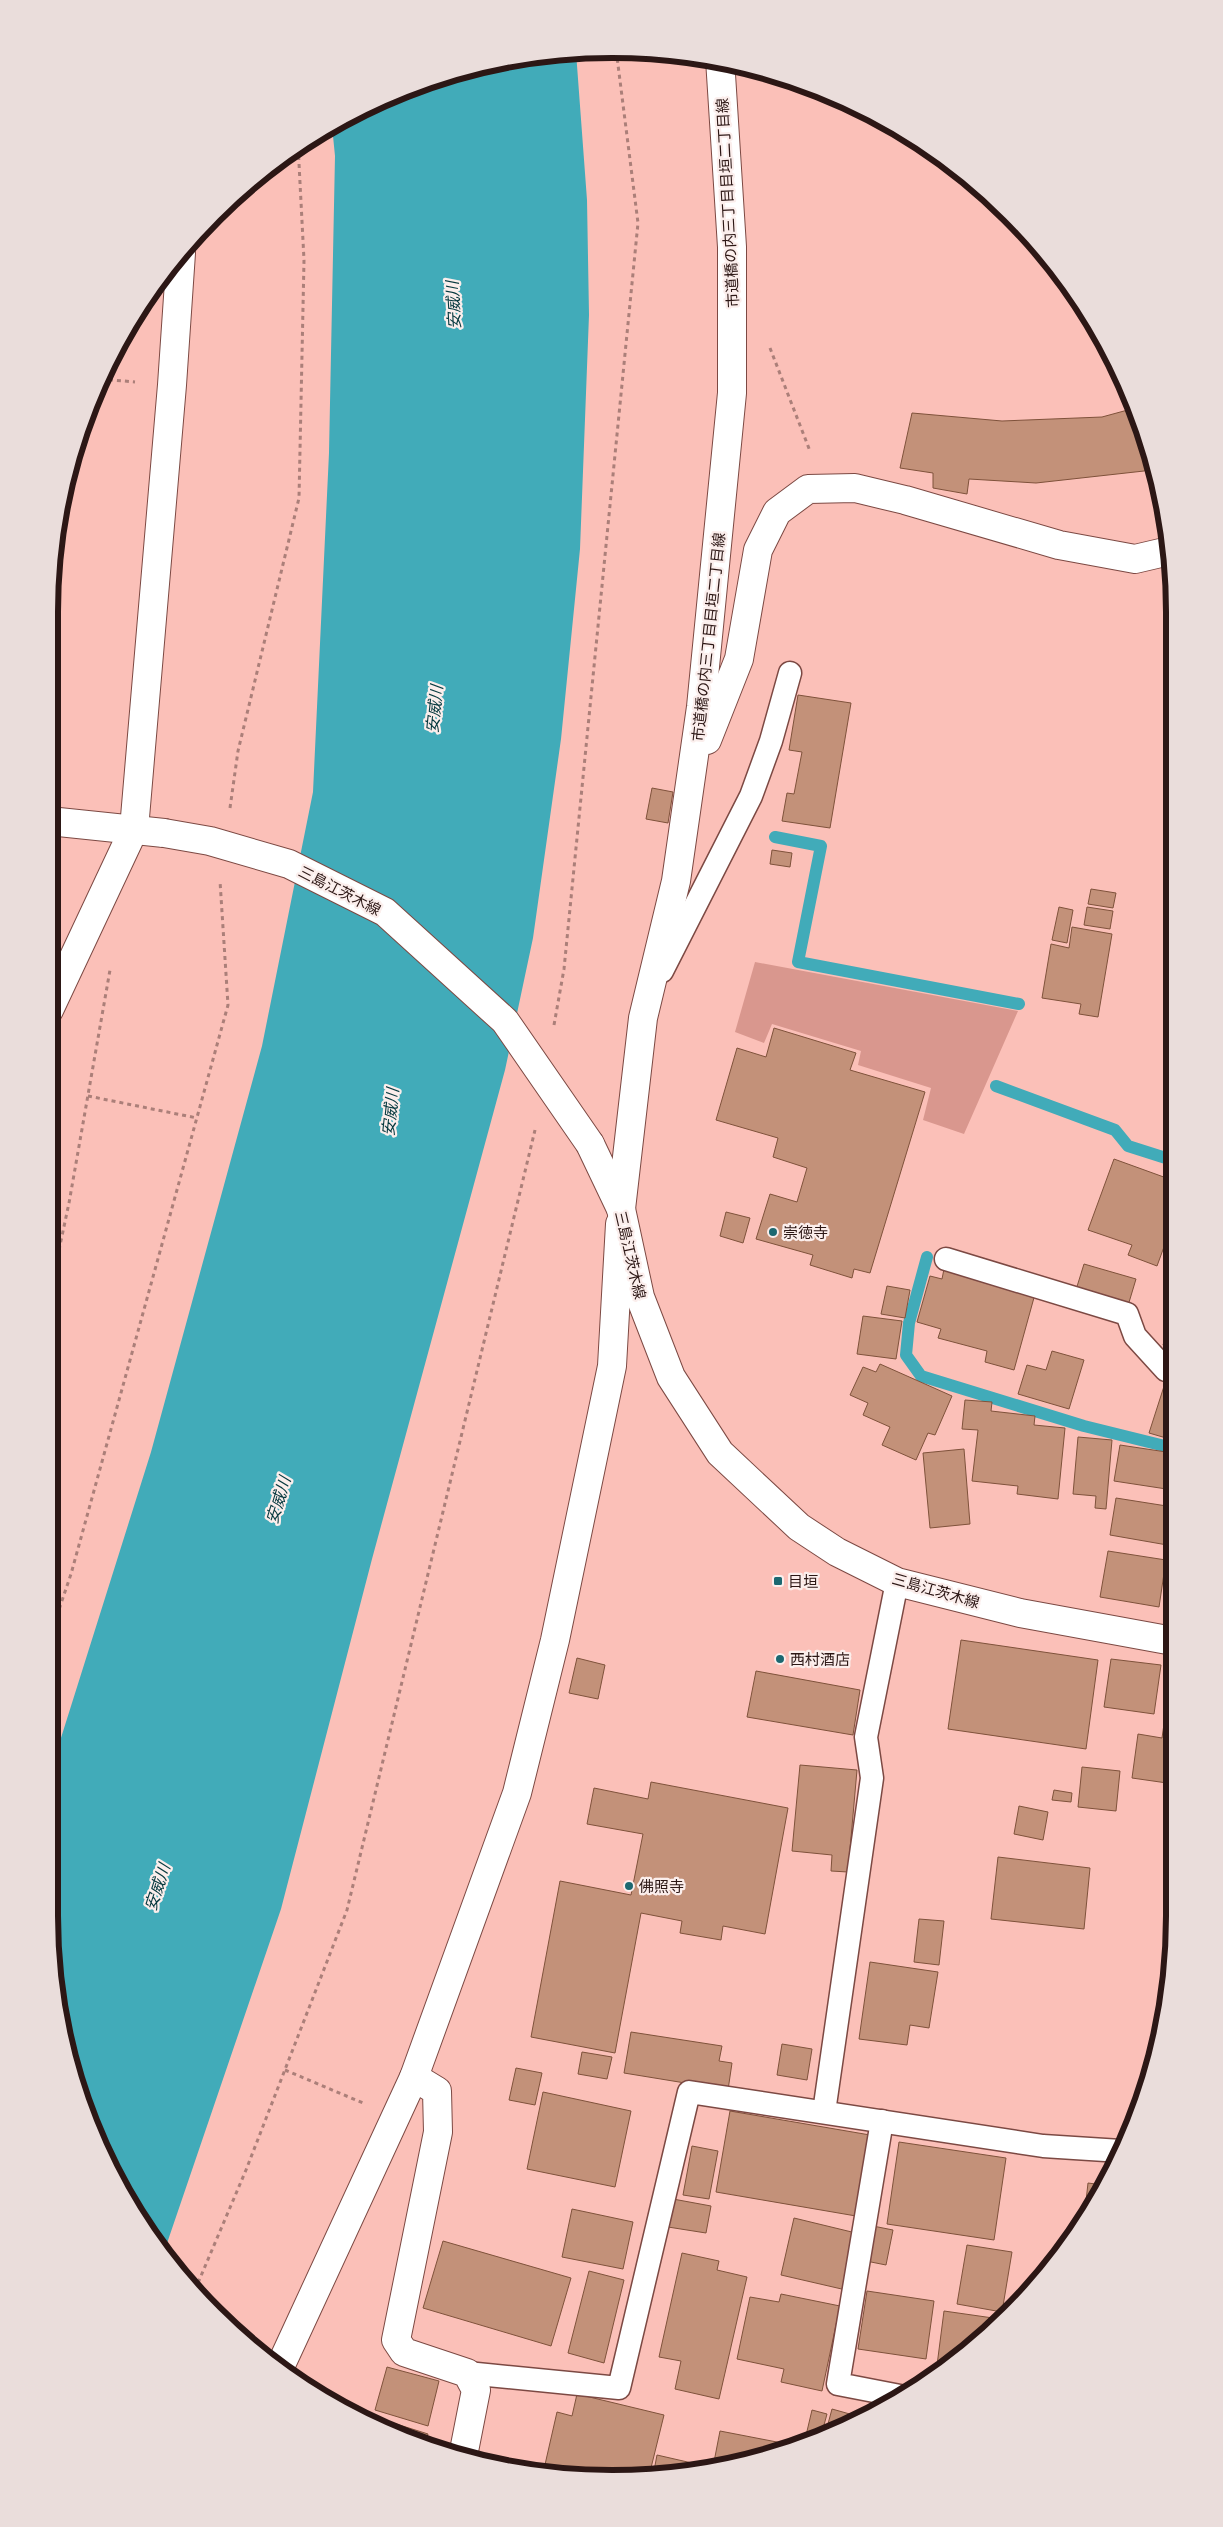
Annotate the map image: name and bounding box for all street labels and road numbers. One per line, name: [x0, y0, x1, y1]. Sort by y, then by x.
street label: 市道橋の内三丁目目垣二丁目線: [712, 98, 742, 308]
street label: 市道橋の内三丁目目垣二丁目線: [687, 532, 729, 742]
street label: 三島江茨木線: [295, 861, 385, 919]
street label: 三島江茨木線: [611, 1209, 651, 1301]
street label: 三島江茨木線: [890, 1568, 982, 1612]

